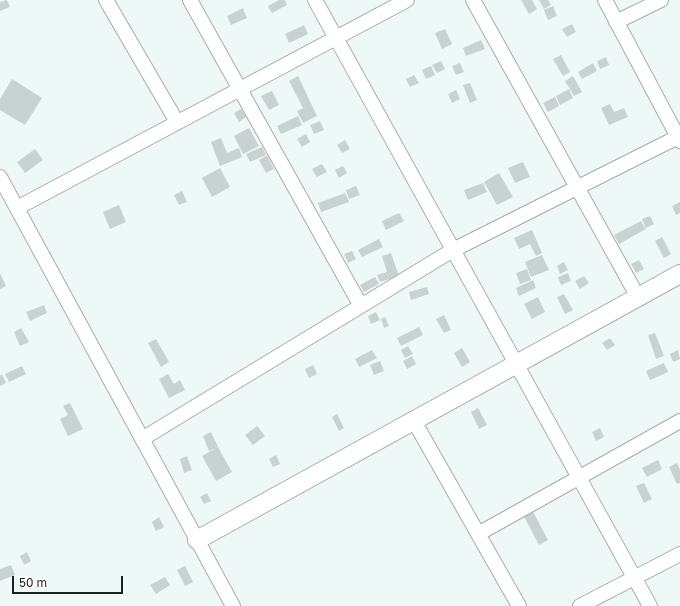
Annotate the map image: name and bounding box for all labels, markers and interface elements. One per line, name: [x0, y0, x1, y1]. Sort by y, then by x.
scale bar: [14, 568, 125, 594]
text: 50 m: [19, 575, 47, 590]

